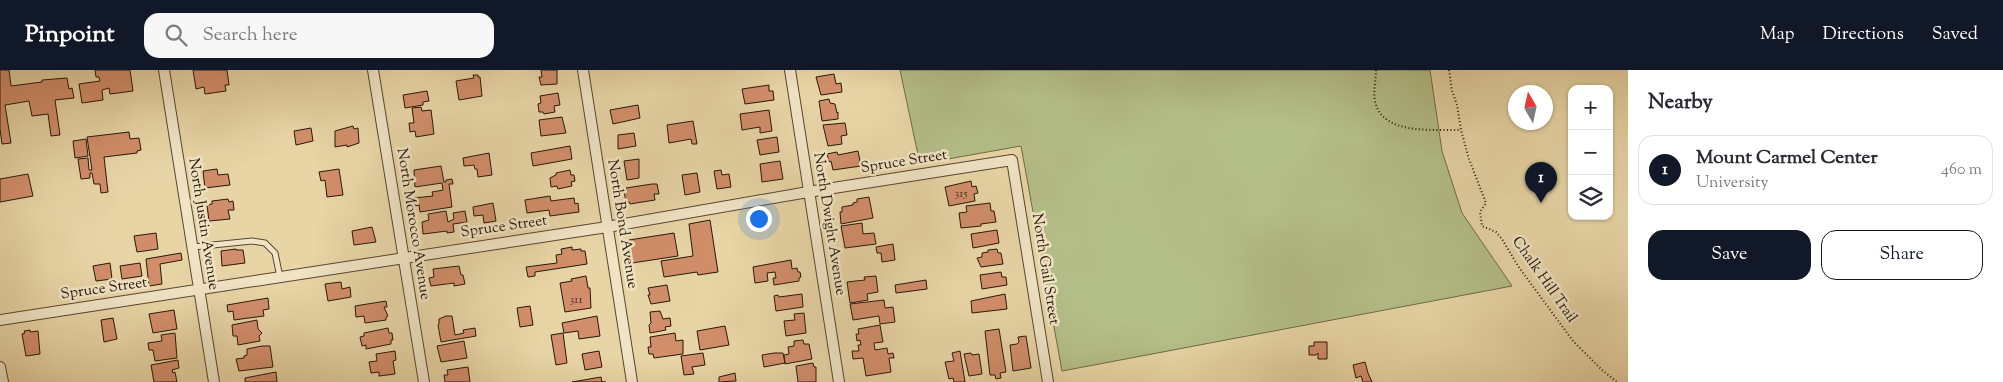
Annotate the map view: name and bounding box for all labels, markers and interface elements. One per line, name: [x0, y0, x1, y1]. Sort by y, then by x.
search box: [144, 13, 494, 58]
text: Pinpoint: [25, 18, 114, 52]
icon: search: [162, 21, 190, 49]
text: Search here: [202, 22, 298, 49]
text: Map: [1760, 22, 1795, 48]
text: Directions: [1823, 22, 1904, 48]
text: Saved: [1932, 22, 1978, 48]
north arrow: [1508, 85, 1553, 130]
map controls: [1568, 85, 1613, 220]
button: +: [1568, 85, 1613, 130]
text: Nearby: [1648, 88, 1713, 118]
button: −: [1568, 130, 1613, 175]
street label: Spruce Street: [859, 145, 949, 179]
text: Mount Carmel Center: [1696, 145, 1878, 172]
street label: North Morocco Avenue: [391, 147, 435, 301]
street label: North Dwight Avenue: [807, 151, 851, 297]
street label: North Justin Avenue: [182, 157, 224, 291]
street label: North Bond Avenue: [601, 158, 643, 290]
text: 1: [1662, 159, 1668, 182]
text: 460 m: [1941, 159, 1982, 182]
pin: 1: [1525, 162, 1557, 203]
text: University: [1696, 172, 1769, 195]
button: layers: [1568, 175, 1613, 220]
house number: 315: [954, 185, 968, 203]
your location: [746, 206, 772, 232]
street label: Spruce Street: [459, 211, 549, 243]
street label: North Gail Street: [1026, 212, 1064, 326]
button: Save: [1648, 230, 1811, 280]
button: Share: [1821, 230, 1983, 280]
street label: Chalk Hill Trail: [1506, 232, 1582, 328]
street label: Spruce Street: [59, 273, 149, 305]
house number: 311: [569, 291, 583, 309]

